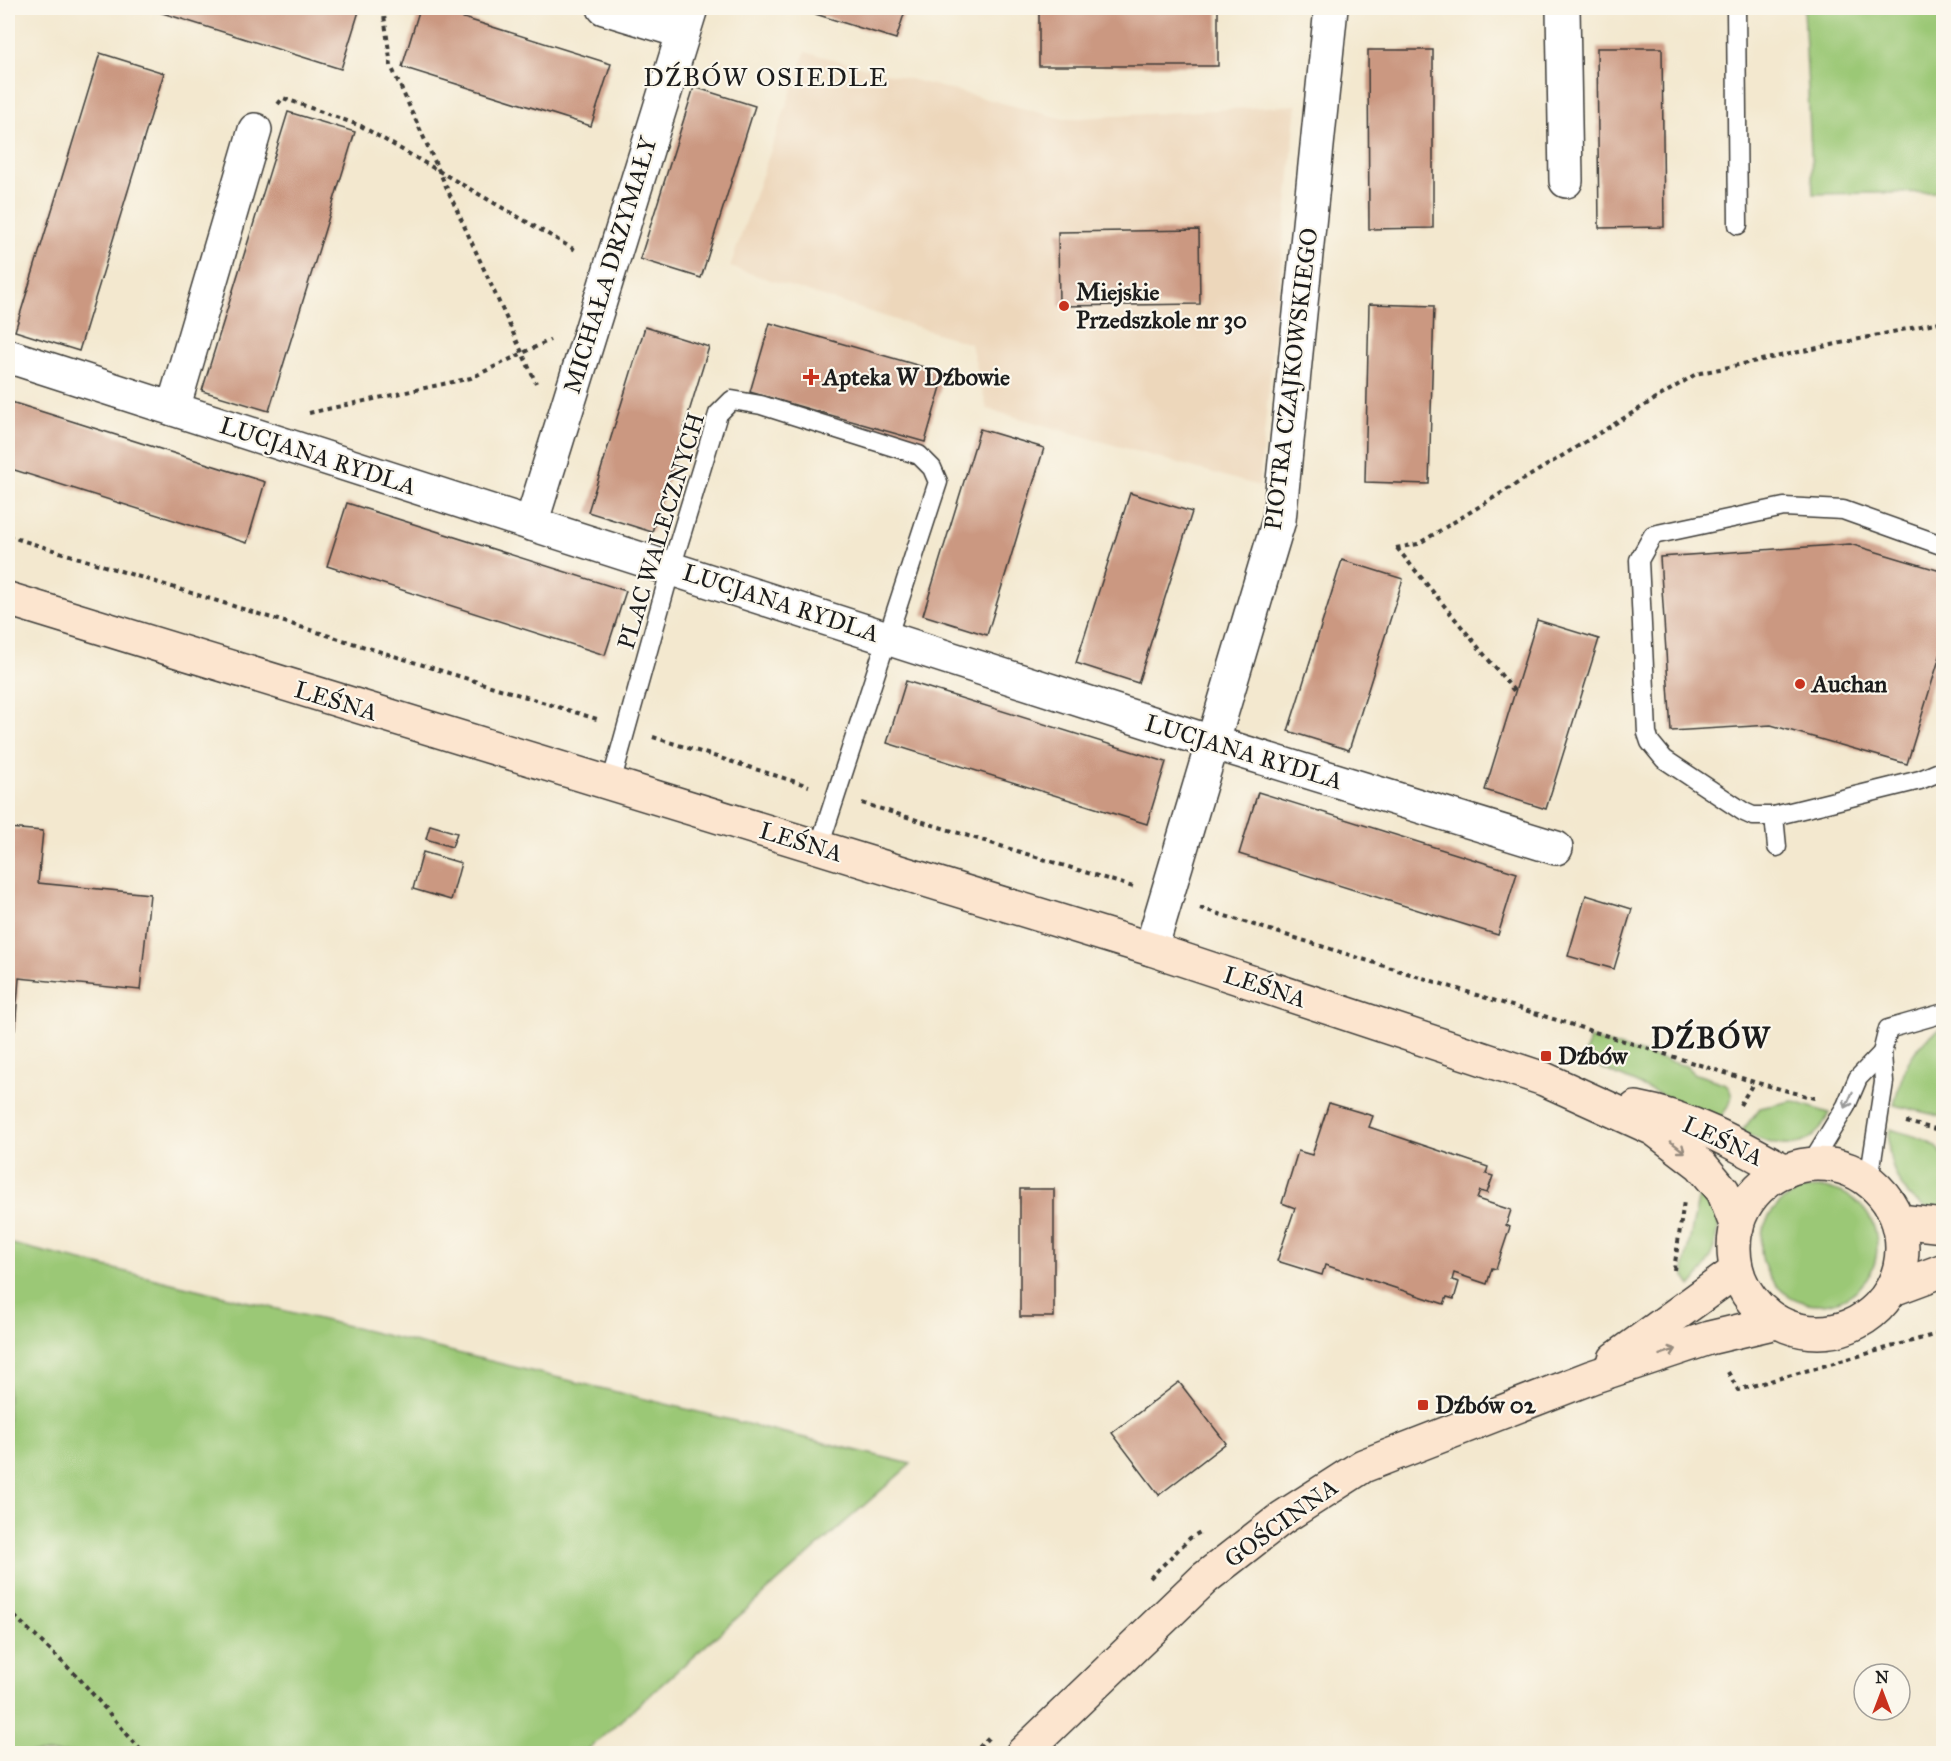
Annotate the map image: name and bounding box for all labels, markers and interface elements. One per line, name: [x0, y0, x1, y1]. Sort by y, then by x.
district label: DŹBÓW OSIEDLE: [643, 61, 889, 93]
street label: MICHAŁA DRZYMAŁY: [557, 132, 664, 397]
street label: PIOTRA CZAJKOWSKIEGO: [1258, 226, 1324, 532]
place label: Miejskie Przedszkole nr 30: [1076, 277, 1247, 335]
marker: Miejskie Przedszkole nr 30: [1057, 299, 1071, 313]
place label: Apteka W Dźbowie: [821, 362, 1010, 392]
marker: Apteka W Dźbowie: [804, 370, 818, 384]
street label: PLAC WALECZNYCH: [611, 409, 711, 653]
street label: LUCJANA RYDLA: [216, 410, 420, 502]
street label: LUCJANA RYDLA: [679, 557, 883, 649]
place label: Auchan: [1810, 669, 1887, 699]
street label: LEŚNA: [291, 674, 381, 728]
marker: Auchan: [1793, 677, 1807, 691]
street label: LUCJANA RYDLA: [1142, 708, 1346, 796]
street label: LEŚNA: [756, 815, 846, 869]
street label: LEŚNA: [1220, 960, 1310, 1014]
district label: DŹBÓW: [1651, 1018, 1771, 1056]
place label: Dźbów: [1558, 1041, 1629, 1071]
marker: Dźbów: [1539, 1049, 1553, 1063]
one-way arrow: [1843, 1090, 1854, 1108]
street label: LEŚNA: [1678, 1109, 1768, 1173]
one-way arrow: [1670, 1141, 1686, 1154]
one-way arrow: [1658, 1345, 1677, 1356]
place label: Dźbów 02: [1435, 1390, 1537, 1420]
marker: Dźbów 02: [1416, 1398, 1430, 1412]
street label: GOŚCINNA: [1218, 1472, 1344, 1574]
north arrow: [1852, 1662, 1912, 1722]
text: N: [1875, 1668, 1889, 1687]

